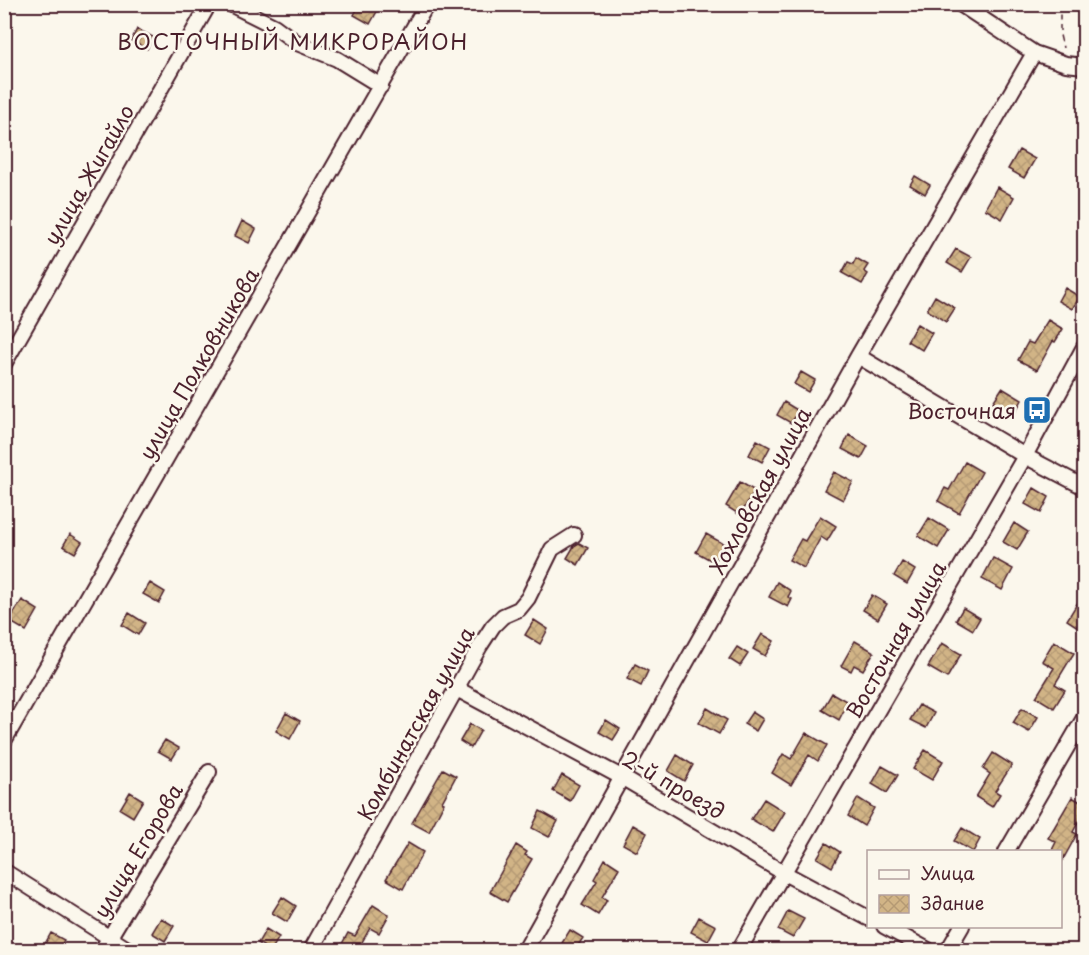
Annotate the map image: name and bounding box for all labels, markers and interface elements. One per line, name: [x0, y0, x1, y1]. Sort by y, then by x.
district label: ВОСТОЧНЫЙ МИКРОРАЙОН: [117, 24, 469, 57]
street label: улица Жигайло: [35, 98, 141, 250]
street label: улица Полковникова: [130, 261, 266, 465]
place label: Восточная: [907, 394, 1016, 426]
bus stop icon: Восточная: [1021, 394, 1053, 426]
street label: Хохловская улица: [700, 400, 819, 579]
street label: Восточная улица: [837, 554, 954, 724]
street label: Комбинатская улица: [348, 620, 482, 826]
street label: 2-й проезд: [617, 742, 731, 826]
street label: улица Егорова: [84, 777, 190, 923]
legend: [867, 850, 1062, 928]
text: Улица: [921, 859, 975, 886]
text: Здание: [921, 889, 984, 916]

